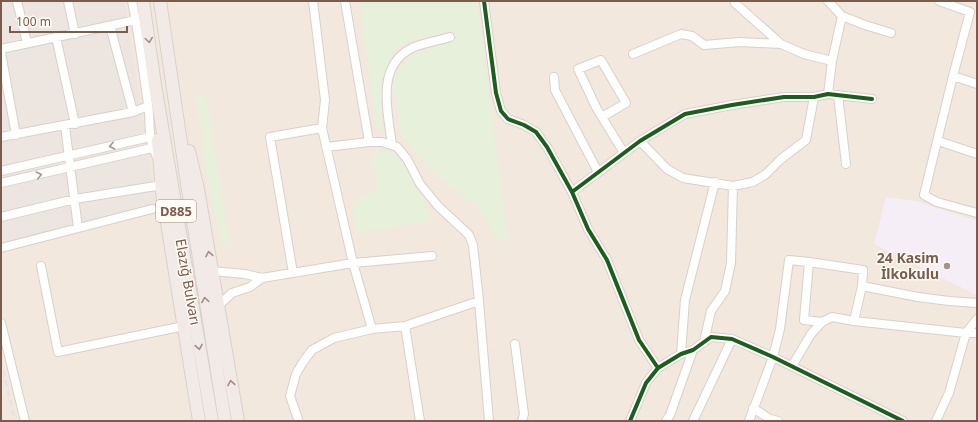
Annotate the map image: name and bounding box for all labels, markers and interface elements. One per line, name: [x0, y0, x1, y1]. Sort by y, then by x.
scale bar: [10, 8, 127, 34]
text: 100 m: [16, 13, 51, 30]
one-way arrow: [144, 37, 153, 43]
one-way arrow: [108, 142, 115, 150]
one-way arrow: [36, 171, 42, 179]
road number: D885: [156, 200, 196, 222]
street label: Elazığ Bulvarı: [172, 237, 205, 327]
place label: 24 Kasim İlkokulu: [877, 248, 939, 283]
one-way arrow: [206, 251, 214, 257]
marker: 24 Kasim İlkokulu: [942, 261, 952, 271]
one-way arrow: [201, 296, 210, 303]
one-way arrow: [194, 344, 203, 351]
one-way arrow: [227, 379, 236, 386]

